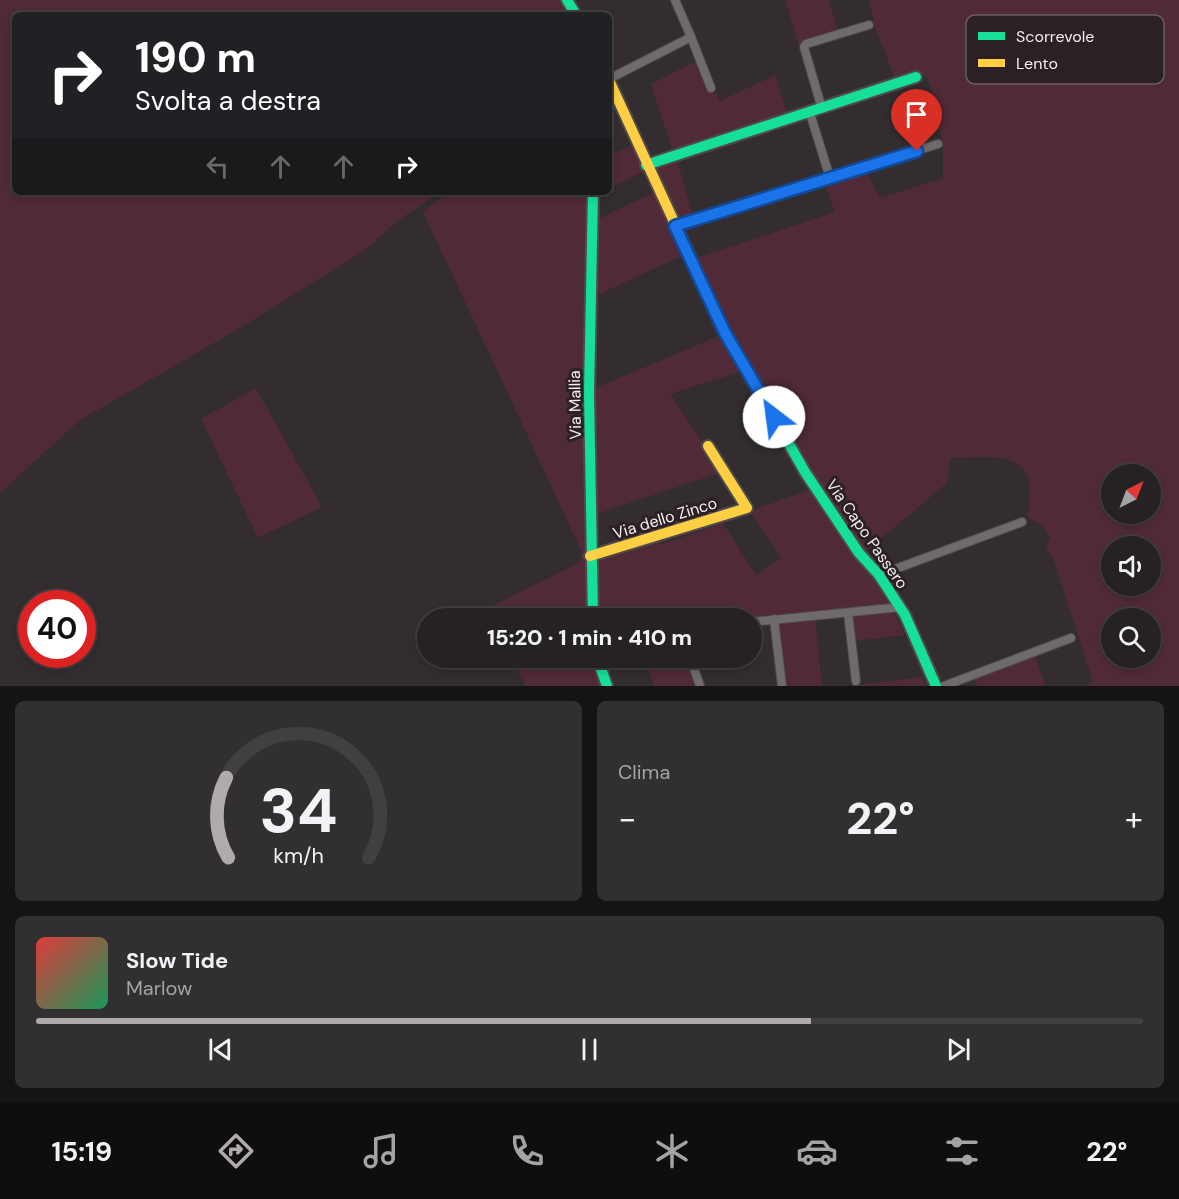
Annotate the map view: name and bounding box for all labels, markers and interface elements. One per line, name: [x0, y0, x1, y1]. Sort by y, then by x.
legend: [966, 15, 1164, 84]
text: Scorrevole: [1016, 26, 1094, 47]
text: 190 m: [135, 30, 256, 85]
icon: right: [36, 36, 114, 114]
text: Lento: [1016, 53, 1058, 74]
text: Svolta a destra: [135, 83, 321, 118]
pin: [891, 89, 942, 151]
icon: arrive: [900, 98, 933, 131]
icon: left: [201, 150, 234, 183]
icon: ahead: [264, 150, 297, 183]
icon: ahead: [327, 150, 360, 183]
icon: right: [390, 150, 423, 183]
street label: Via Mallia: [564, 370, 586, 440]
position arrow: [742, 385, 806, 449]
north arrow: [1101, 464, 1161, 524]
map controls: [1101, 464, 1161, 668]
street label: Via Capo Passero: [821, 475, 913, 593]
street label: Via dello Zinco: [610, 492, 720, 544]
button: sound: [1101, 536, 1161, 596]
speed limit sign: 40: [18, 590, 96, 668]
button: search: [1101, 608, 1161, 668]
text: 15:20 · 1 min · 410 m: [487, 623, 692, 652]
text: Clima: [618, 759, 670, 785]
text: 34: [259, 770, 338, 851]
text: 22°: [846, 789, 915, 848]
text: −: [618, 797, 636, 840]
text: +: [1125, 797, 1143, 840]
text: km/h: [273, 842, 324, 870]
text: Slow Tide: [126, 946, 228, 975]
text: Marlow: [126, 975, 192, 1001]
icon: previous: [204, 1033, 237, 1066]
icon: pause: [573, 1033, 606, 1066]
icon: next: [942, 1033, 975, 1066]
icon: directions: [215, 1130, 257, 1172]
icon: music: [360, 1130, 402, 1172]
icon: phone: [506, 1130, 548, 1172]
icon: climate: [651, 1130, 693, 1172]
icon: car: [796, 1130, 838, 1172]
icon: filters: [941, 1130, 983, 1172]
text: 15:19: [52, 1134, 112, 1169]
text: 22°: [1086, 1134, 1127, 1169]

